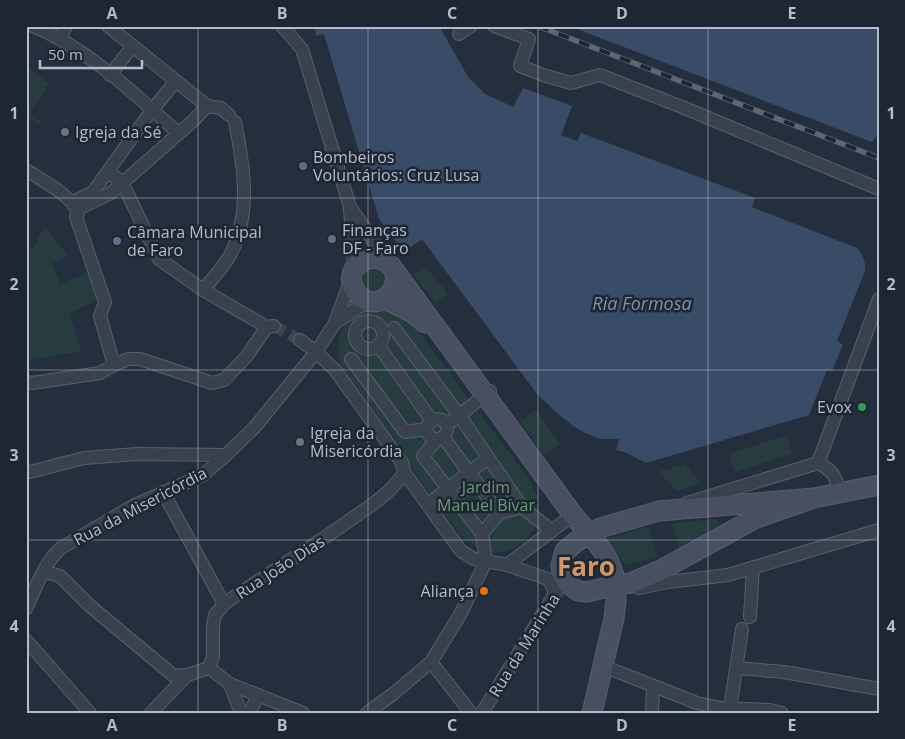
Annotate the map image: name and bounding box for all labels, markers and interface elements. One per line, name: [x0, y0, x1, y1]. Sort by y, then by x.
text: A: [106, 2, 118, 24]
text: B: [277, 2, 287, 24]
text: C: [447, 2, 457, 24]
text: D: [616, 2, 628, 24]
text: E: [788, 2, 797, 24]
scale bar: [40, 38, 142, 70]
text: 50 m: [48, 44, 83, 64]
text: 1: [9, 102, 19, 124]
text: 1: [886, 102, 896, 124]
place label: Igreja da Sé: [75, 121, 161, 143]
marker: Igreja da Sé: [59, 126, 71, 138]
place label: Bombeiros Voluntários: Cruz Lusa: [313, 146, 479, 186]
marker: Bombeiros Voluntários: Cruz Lusa: [297, 160, 309, 172]
place label: Finanças DF - Faro: [342, 219, 409, 259]
place label: Câmara Municipal de Faro: [127, 221, 262, 261]
marker: Finanças DF - Faro: [326, 233, 338, 245]
marker: Câmara Municipal de Faro: [111, 235, 123, 247]
text: 2: [9, 273, 19, 295]
text: 2: [886, 273, 896, 295]
water label: Ria Formosa: [592, 291, 692, 315]
place label: Evox: [817, 396, 853, 418]
marker: Evox: [856, 401, 868, 413]
place label: Igreja da Misericórdia: [310, 422, 402, 462]
marker: Igreja da Misericórdia: [294, 436, 306, 448]
text: 3: [9, 444, 19, 466]
text: 3: [886, 444, 896, 466]
street label: Rua da Misericórdia: [70, 462, 210, 550]
park label: Jardim Manuel Bívar: [437, 476, 535, 516]
street label: Rua João Dias: [231, 530, 329, 604]
district label: Faro: [557, 548, 615, 584]
place label: Aliança: [421, 580, 474, 602]
marker: Aliança: [478, 585, 490, 597]
street label: Rua da Marinha: [483, 589, 565, 701]
text: 4: [9, 615, 19, 637]
text: 4: [886, 615, 896, 637]
text: A: [106, 714, 118, 736]
text: B: [277, 714, 287, 736]
text: C: [447, 714, 457, 736]
text: D: [616, 714, 628, 736]
text: E: [788, 714, 797, 736]

